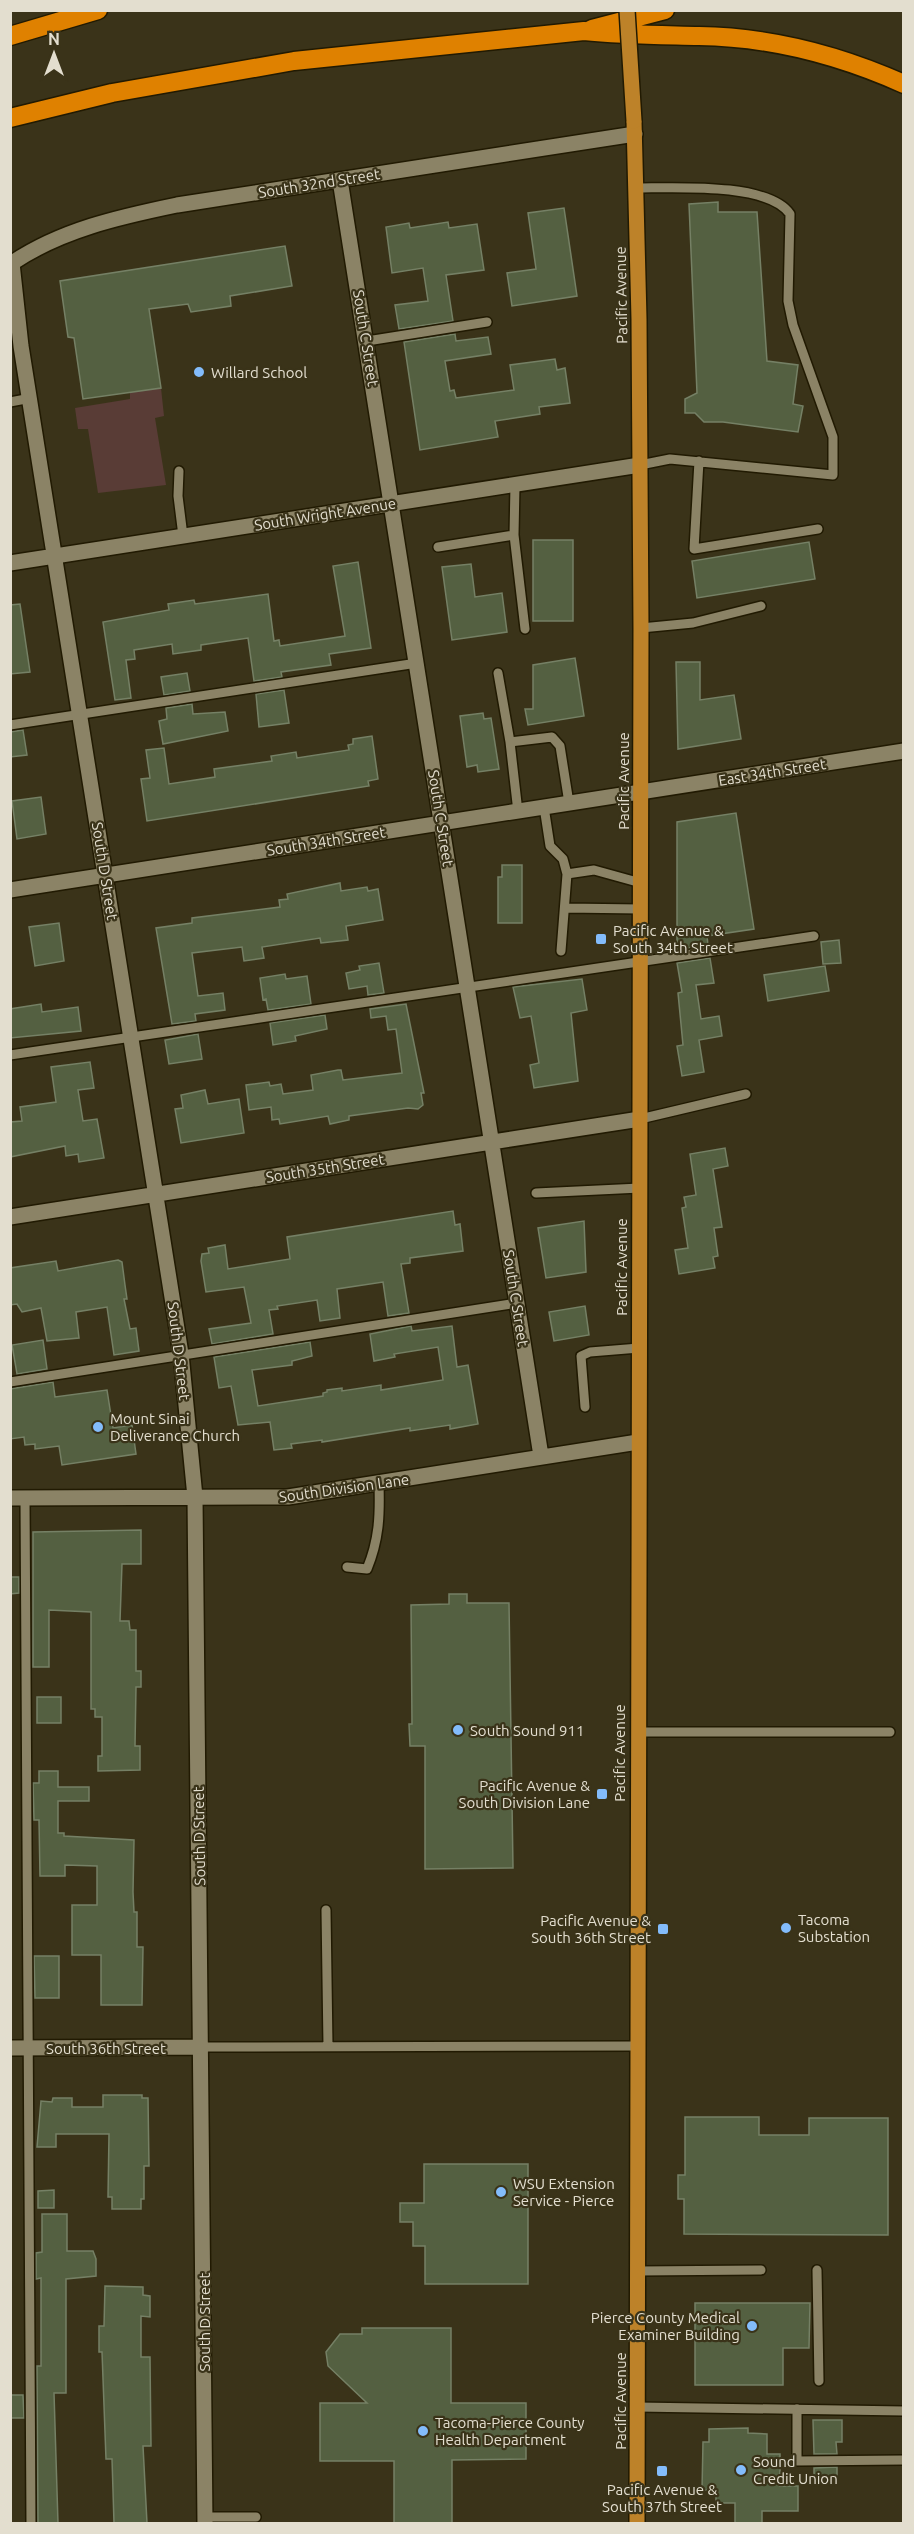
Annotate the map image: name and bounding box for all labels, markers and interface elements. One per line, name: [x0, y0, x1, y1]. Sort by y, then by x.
north arrow: [24, 24, 84, 84]
text: N: [48, 30, 60, 48]
street label: South 32nd Street: [257, 165, 381, 201]
street label: Pacific Avenue: [612, 246, 630, 344]
street label: South C Street: [350, 288, 382, 388]
place label: Willard School: [211, 364, 307, 381]
marker: Willard School: [192, 365, 206, 379]
street label: South Wright Avenue: [253, 494, 397, 534]
street label: Pacific Avenue: [615, 732, 632, 830]
street label: East 34th Street: [717, 755, 827, 789]
street label: South C Street: [425, 768, 457, 868]
street label: South D Street: [89, 821, 121, 921]
street label: South 34th Street: [266, 823, 387, 859]
place label: Pacific Avenue & South 34th Street: [613, 922, 733, 956]
marker: Pacific Avenue & South 34th Street: [594, 932, 608, 946]
street label: South 35th Street: [265, 1150, 386, 1186]
street label: Pacific Avenue: [613, 1218, 630, 1316]
street label: South C Street: [500, 1248, 532, 1348]
street label: South D Street: [165, 1301, 193, 1401]
place label: Mount Sinai Deliverance Church: [110, 1410, 240, 1444]
marker: Mount Sinai Deliverance Church: [91, 1420, 105, 1434]
street label: South Division Lane: [278, 1470, 410, 1506]
street label: Pacific Avenue: [611, 1704, 628, 1802]
place label: South Sound 911: [470, 1722, 584, 1739]
marker: South Sound 911: [451, 1723, 465, 1737]
place label: Pacific Avenue & South Division Lane: [459, 1777, 590, 1811]
street label: South D Street: [190, 1786, 208, 1886]
marker: Pacific Avenue & South Division Lane: [595, 1787, 609, 1801]
place label: Tacoma Substation: [798, 1911, 870, 1945]
place label: Pacific Avenue & South 36th Street: [531, 1912, 651, 1946]
marker: Tacoma Substation: [779, 1921, 793, 1935]
marker: Pacific Avenue & South 36th Street: [656, 1922, 670, 1936]
street label: South 36th Street: [46, 2040, 166, 2057]
place label: WSU Extension Service - Pierce: [513, 2175, 615, 2209]
marker: WSU Extension Service - Pierce: [494, 2185, 508, 2199]
street label: South D Street: [196, 2272, 213, 2372]
place label: Pierce County Medical Examiner Building: [591, 2309, 740, 2343]
marker: Pierce County Medical Examiner Building: [745, 2319, 759, 2333]
street label: Pacific Avenue: [612, 2352, 629, 2450]
place label: Tacoma-Pierce County Health Department: [435, 2414, 585, 2448]
marker: Tacoma-Pierce County Health Department: [416, 2424, 430, 2438]
place label: Sound Credit Union: [753, 2453, 838, 2487]
marker: Sound Credit Union: [734, 2463, 748, 2477]
marker: Pacific Avenue & South 37th Street: [655, 2464, 669, 2478]
place label: Pacific Avenue & South 37th Street: [602, 2481, 722, 2515]

